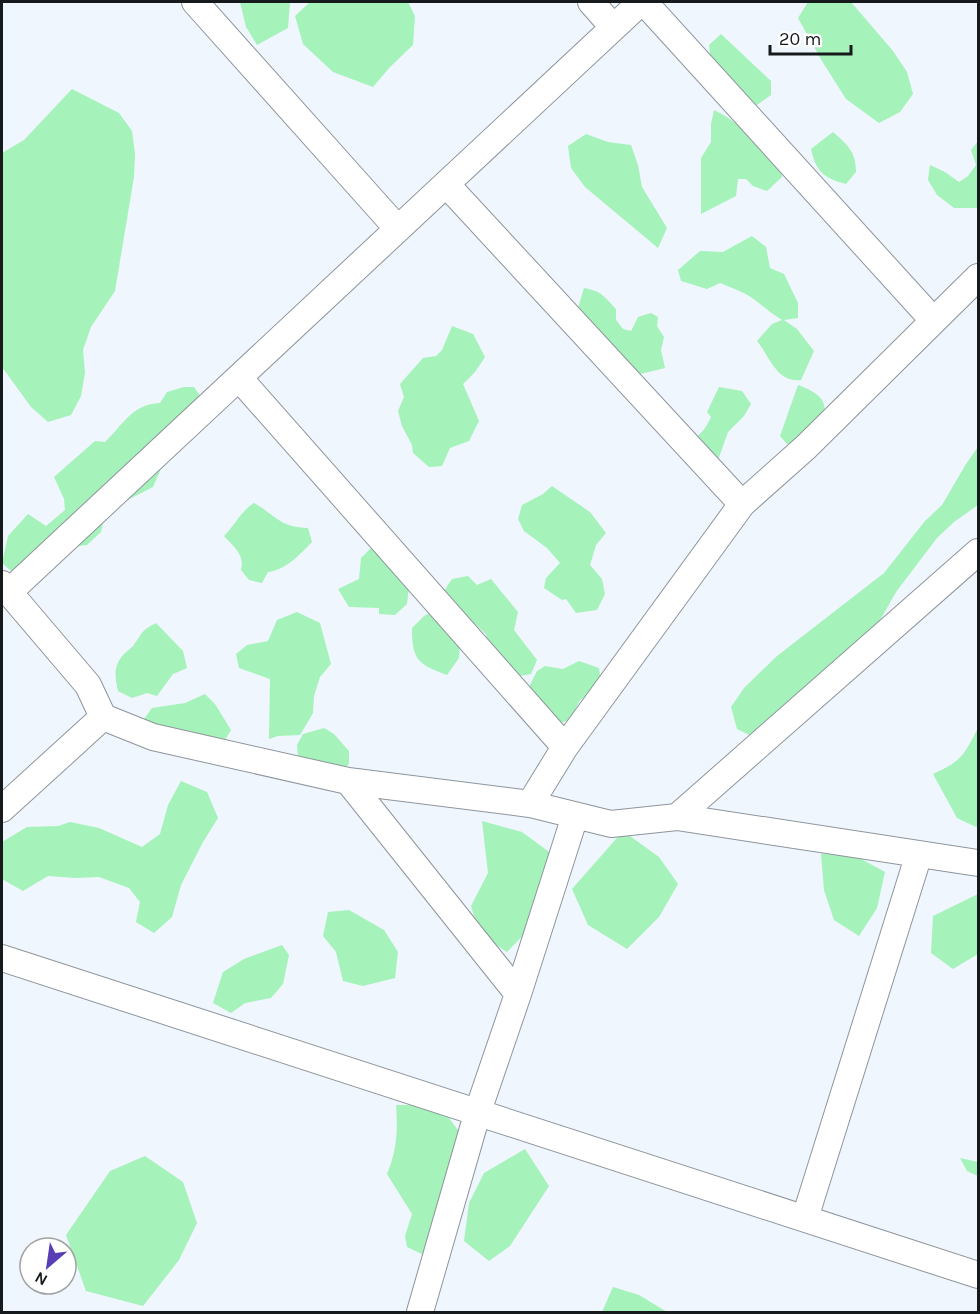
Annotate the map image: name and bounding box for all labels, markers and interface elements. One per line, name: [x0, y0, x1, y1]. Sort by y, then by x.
scale bar: [770, 18, 851, 56]
text: 20 m: [779, 28, 821, 50]
north arrow: [18, 1236, 78, 1296]
text: N: [31, 1268, 51, 1290]

